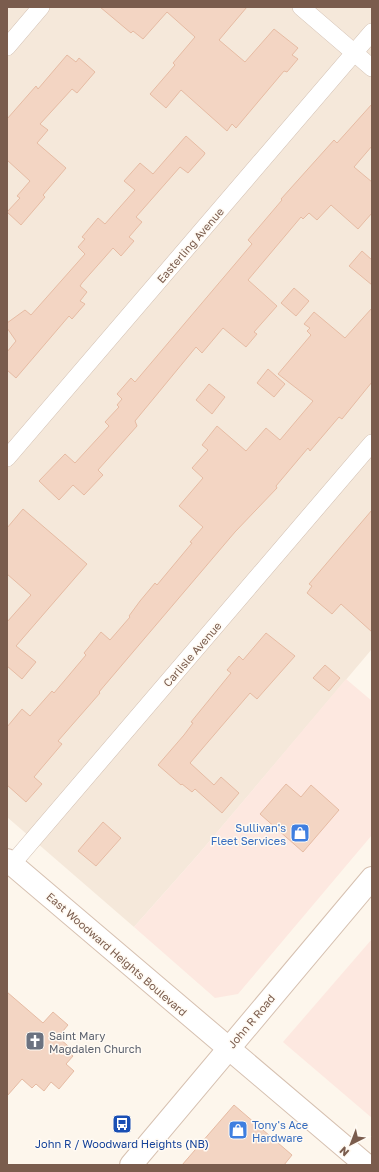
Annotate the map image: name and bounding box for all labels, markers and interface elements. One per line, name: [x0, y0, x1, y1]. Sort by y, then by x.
street label: Easterling Avenue: [154, 205, 226, 285]
street label: Carlisle Avenue: [160, 619, 224, 689]
place label: Sullivan's Fleet Services: [211, 821, 286, 847]
shop icon: Sullivan's Fleet Services: [289, 822, 311, 844]
street label: East Woodward Heights Boulevard: [44, 889, 190, 1019]
street label: John R Road: [225, 991, 277, 1051]
place label: Saint Mary Magdalen Church: [49, 1029, 142, 1055]
church icon: Saint Mary Magdalen Church: [24, 1030, 46, 1052]
bus stop icon: John R / Woodward Heights (NB): [111, 1113, 133, 1135]
place label: Tony's Ace Hardware: [252, 1118, 308, 1144]
shop icon: Tony's Ace Hardware: [227, 1119, 249, 1141]
north arrow: [331, 1124, 371, 1164]
place label: John R / Woodward Heights (NB): [35, 1137, 209, 1150]
text: N: [337, 1144, 351, 1159]

